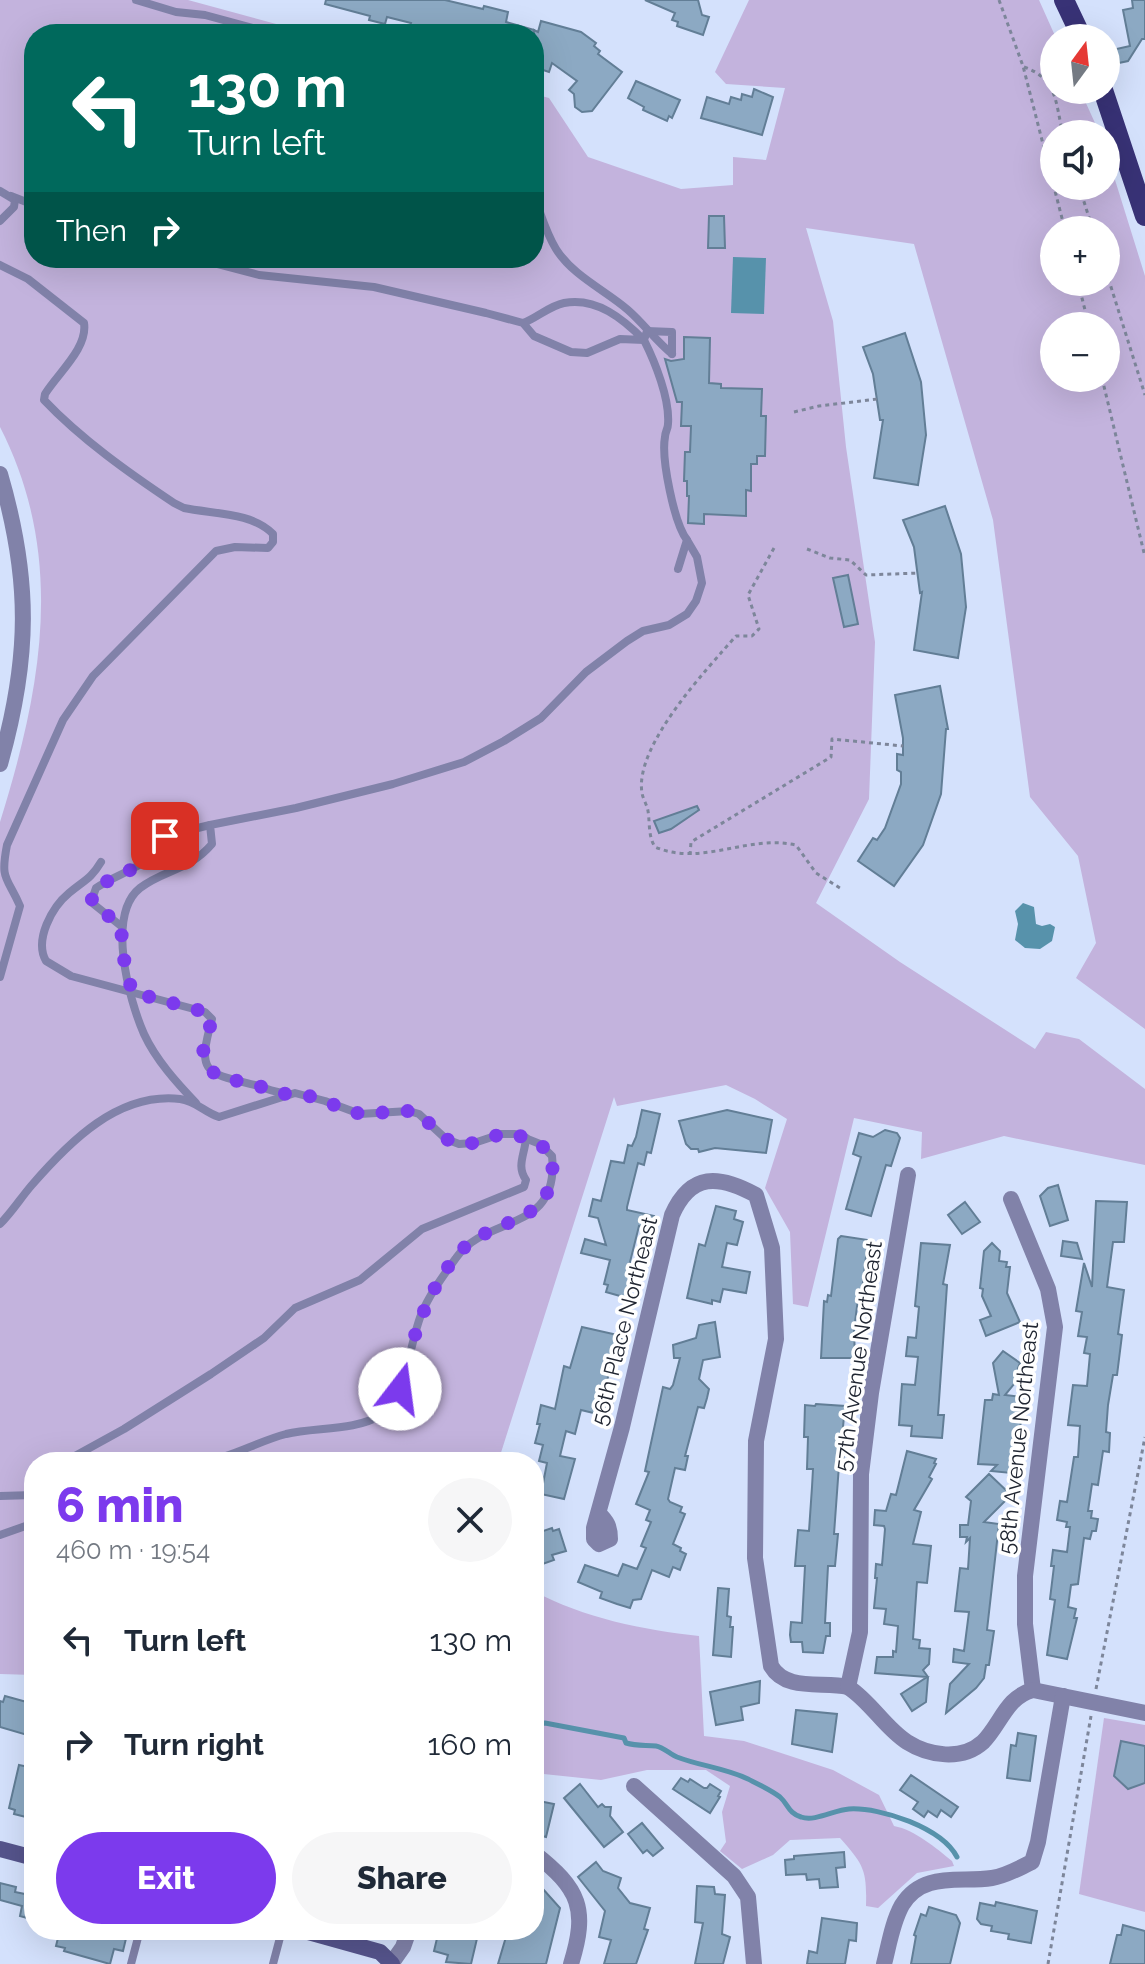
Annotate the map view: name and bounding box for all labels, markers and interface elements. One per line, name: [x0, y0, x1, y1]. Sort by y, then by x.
north arrow: [1040, 24, 1120, 104]
map controls: [1040, 24, 1120, 392]
text: 130 m: [188, 54, 347, 120]
icon: left: [56, 56, 160, 160]
button: sound: [1040, 120, 1120, 200]
text: Turn left: [188, 121, 326, 163]
icon: right: [143, 208, 187, 252]
text: Then: [56, 213, 127, 248]
button: +: [1040, 216, 1120, 296]
button: −: [1040, 312, 1120, 392]
pin: [131, 802, 199, 870]
icon: arrive: [143, 814, 187, 858]
street label: 56th Place Northeast: [586, 1213, 663, 1428]
street label: 57th Avenue Northeast: [829, 1239, 887, 1473]
street label: 58th Avenue Northeast: [993, 1320, 1043, 1556]
position arrow: [358, 1347, 442, 1431]
text: 6 min: [56, 1477, 184, 1533]
button: close: [428, 1478, 512, 1562]
text: 460 m · 19:54: [56, 1535, 210, 1565]
icon: left: [56, 1618, 100, 1662]
text: Turn left: [124, 1623, 246, 1658]
text: 130 m: [430, 1623, 512, 1658]
icon: right: [56, 1722, 100, 1766]
text: Turn right: [124, 1727, 264, 1762]
text: 160 m: [427, 1727, 512, 1762]
button: Exit: [56, 1832, 276, 1924]
button: Share: [292, 1832, 512, 1924]

